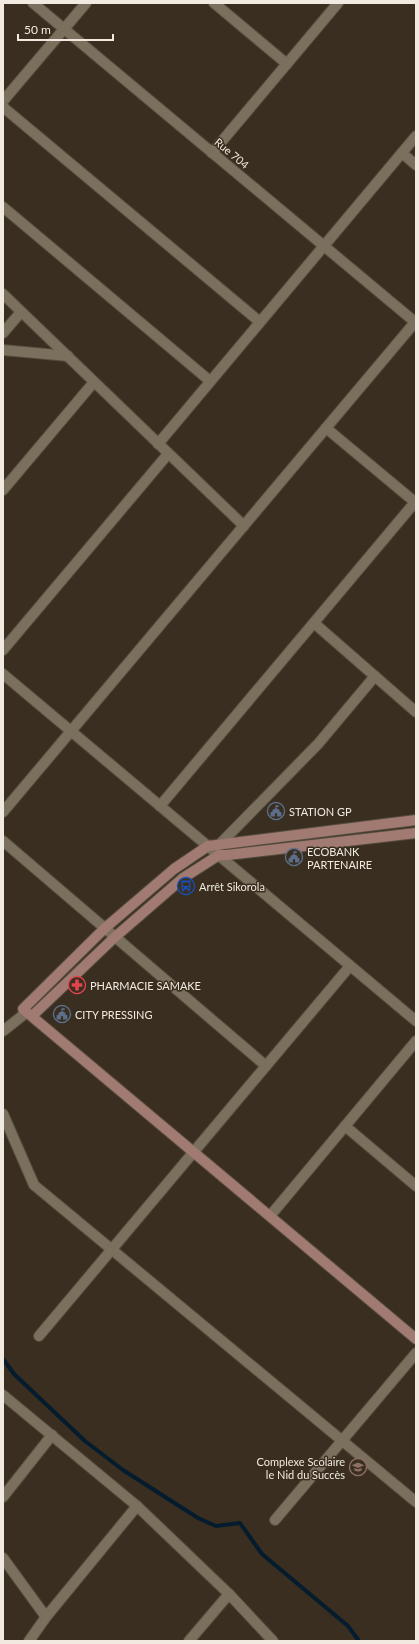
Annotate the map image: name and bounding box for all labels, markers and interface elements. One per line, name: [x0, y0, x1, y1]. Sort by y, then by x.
scale bar: [18, 16, 113, 42]
text: 50 m: [24, 22, 51, 37]
street label: Rue 704: [212, 135, 252, 171]
public building icon: STATION GP: [266, 801, 286, 821]
place label: STATION GP: [289, 805, 352, 818]
place label: ECOBANK PARTENAIRE: [307, 845, 372, 871]
public building icon: ECOBANK PARTENAIRE: [284, 847, 304, 867]
bus stop icon: Arrêt Sikorola: [176, 876, 196, 896]
place label: Arrêt Sikorola: [199, 880, 265, 893]
pharmacy icon: PHARMACIE SAMAKE: [67, 975, 87, 995]
place label: PHARMACIE SAMAKE: [90, 979, 201, 992]
public building icon: CITY PRESSING: [52, 1004, 72, 1024]
place label: CITY PRESSING: [75, 1008, 152, 1021]
place label: Complexe Scolaire le Nid du Succès: [257, 1455, 345, 1481]
school or university icon: Complexe Scolaire le Nid du Succès: [348, 1457, 368, 1477]

